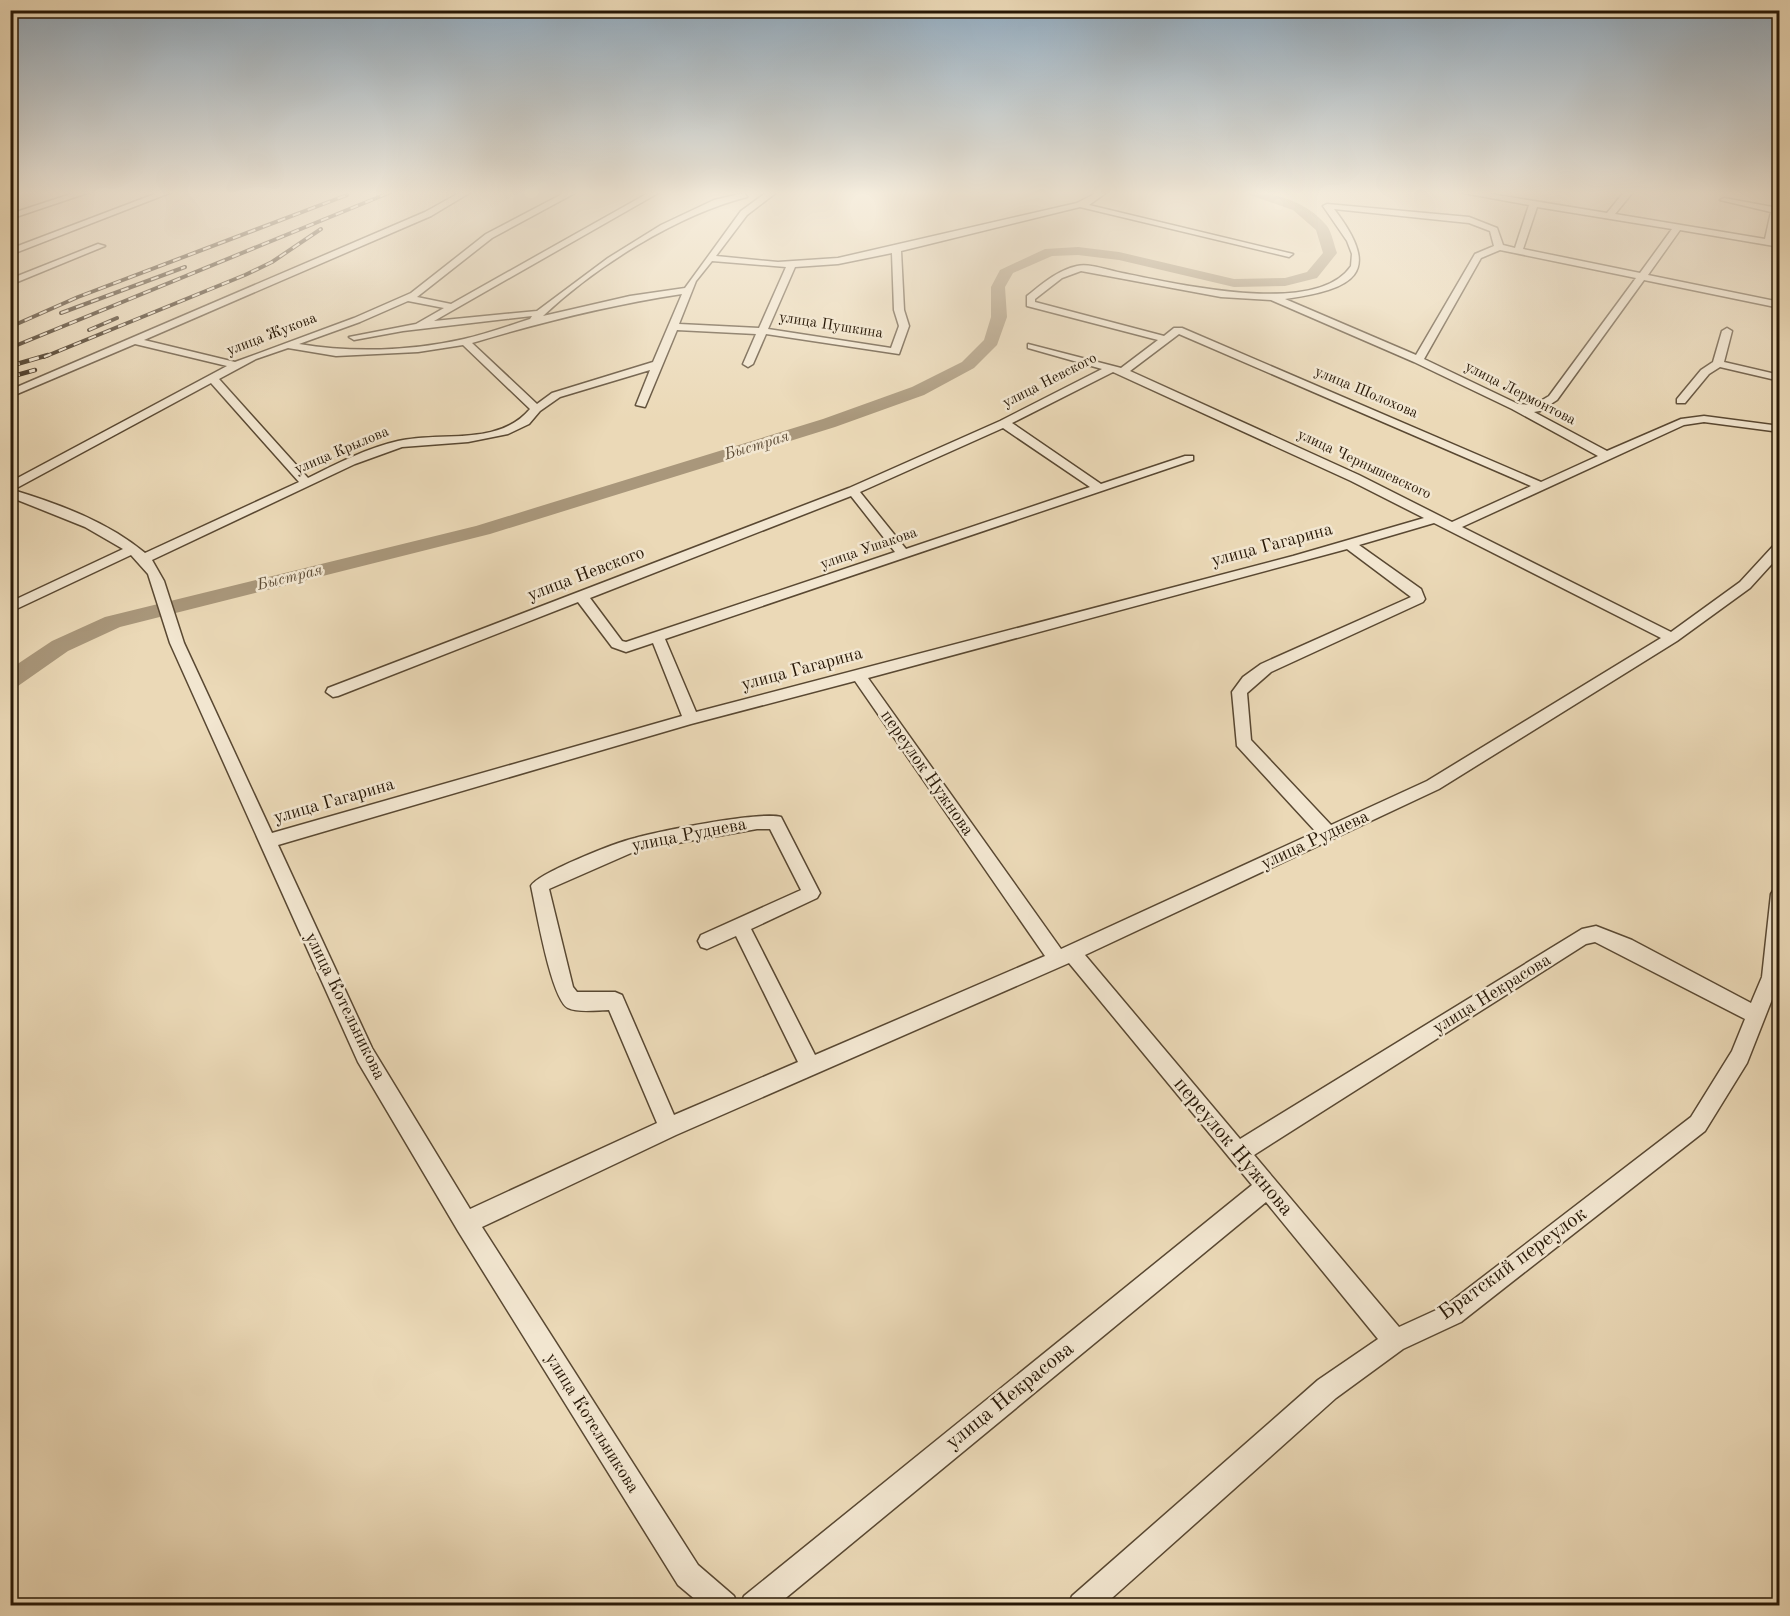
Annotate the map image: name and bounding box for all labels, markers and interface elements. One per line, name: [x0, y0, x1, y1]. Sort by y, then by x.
street label: улица Пушкина: [778, 310, 885, 342]
street label: улица Жукова: [225, 311, 320, 359]
street label: улица Невского: [1001, 351, 1099, 411]
street label: улица Лермонтова: [1462, 360, 1578, 429]
street label: улица Шолохова: [1312, 364, 1420, 422]
street label: улица Крылова: [293, 424, 392, 478]
street label: улица Чернышевского: [1295, 427, 1433, 503]
water label: Быстрая: [722, 428, 792, 464]
street label: улица Гагарина: [1209, 520, 1335, 570]
street label: улица Ушакова: [819, 525, 920, 573]
street label: улица Невского: [525, 543, 647, 605]
water label: Быстрая: [255, 562, 325, 594]
street label: улица Гагарина: [739, 644, 865, 694]
street label: переулок Нужнова: [877, 707, 977, 839]
street label: улица Гагарина: [272, 775, 396, 827]
street label: улица Руднева: [1258, 807, 1372, 873]
street label: улица Руднева: [630, 815, 748, 855]
street label: улица Котельникова: [302, 929, 389, 1083]
street label: улица Некрасова: [1430, 951, 1554, 1037]
street label: переулок Нужнова: [1169, 1074, 1297, 1220]
street label: Братский переулок: [1435, 1203, 1591, 1325]
street label: улица Некрасова: [942, 1338, 1078, 1454]
street label: улица Котельникова: [542, 1350, 642, 1496]

